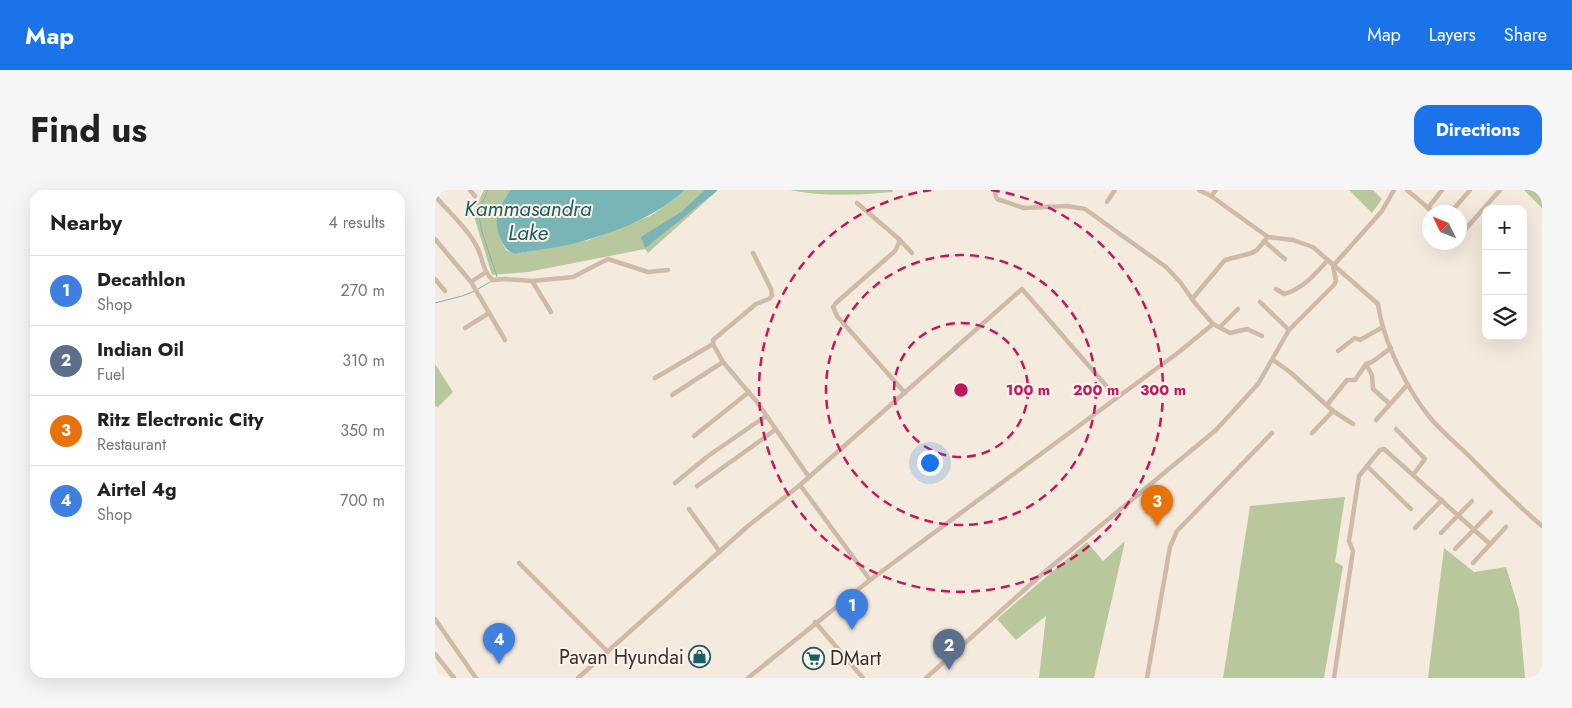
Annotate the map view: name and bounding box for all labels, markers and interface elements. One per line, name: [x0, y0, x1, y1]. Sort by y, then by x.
text: Map: [25, 18, 74, 53]
text: Map: [1367, 22, 1401, 48]
text: Layers: [1429, 22, 1476, 48]
text: Share: [1504, 22, 1547, 48]
text: Find us: [30, 105, 147, 155]
button: Directions: [1414, 105, 1542, 155]
water label: Kammasandra Lake: [464, 194, 592, 248]
north arrow: [1422, 205, 1467, 250]
map controls: [1482, 205, 1527, 340]
button: +: [1482, 205, 1527, 250]
text: Nearby: [50, 208, 122, 238]
text: 4 results: [329, 211, 385, 234]
button: −: [1482, 250, 1527, 295]
text: Decathlon: [97, 266, 186, 293]
text: 1: [62, 279, 70, 302]
text: 270 m: [341, 279, 385, 302]
text: Shop: [97, 293, 132, 316]
button: layers: [1482, 295, 1527, 340]
text: Indian Oil: [97, 336, 184, 363]
text: 2: [61, 349, 71, 372]
text: 310 m: [342, 349, 385, 372]
text: Fuel: [97, 363, 125, 386]
text: 100 m: [1006, 379, 1050, 401]
text: 200 m: [1073, 379, 1119, 401]
text: 300 m: [1140, 379, 1186, 401]
centre of rings: [952, 381, 970, 399]
text: Ritz Electronic City: [97, 406, 264, 433]
text: 3: [61, 419, 71, 442]
text: 350 m: [340, 419, 385, 442]
text: Restaurant: [97, 433, 166, 456]
your location: [917, 450, 943, 476]
text: Airtel 4g: [97, 476, 177, 503]
pin: 3: [1141, 485, 1173, 526]
text: 4: [60, 489, 72, 512]
text: 700 m: [340, 489, 385, 512]
text: Shop: [97, 503, 132, 526]
pin: 1: [836, 589, 868, 630]
pin: 4: [483, 623, 515, 664]
pin: 2: [933, 629, 965, 670]
place label: Pavan Hyundai: [559, 643, 684, 672]
place label: DMart: [830, 644, 881, 673]
shop icon: Pavan Hyundai: [688, 645, 712, 669]
supermarket icon: DMart: [802, 646, 826, 670]

